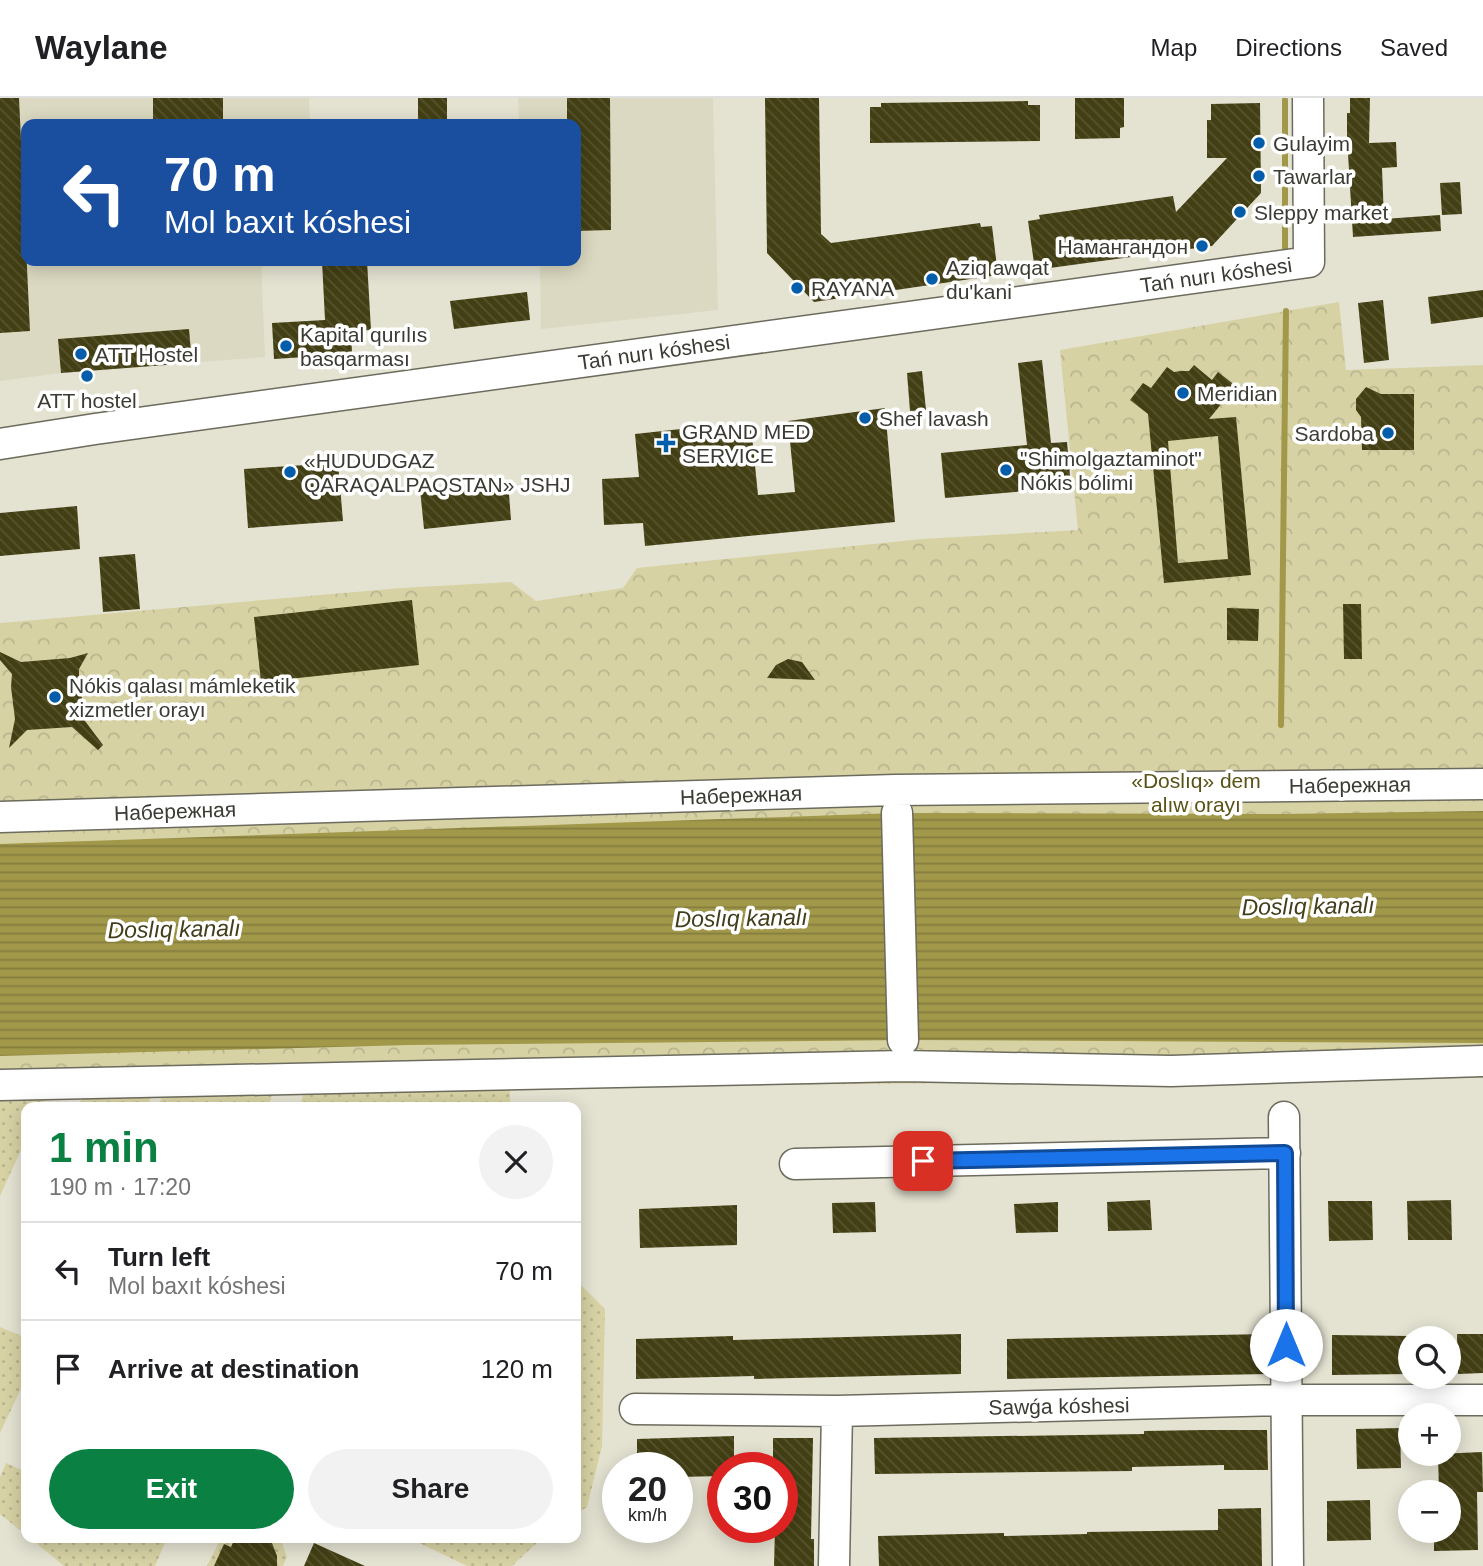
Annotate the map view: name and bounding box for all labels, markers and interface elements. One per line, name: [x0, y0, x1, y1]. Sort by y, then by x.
text: Waylane: [35, 29, 168, 66]
text: Map: [1151, 34, 1197, 61]
text: Directions: [1235, 34, 1342, 61]
text: Saved: [1380, 34, 1448, 61]
place label: Gulayim: [1273, 132, 1350, 155]
marker: Gulayim: [1251, 135, 1267, 151]
icon: left: [49, 147, 140, 238]
text: 70 m: [164, 147, 276, 201]
place label: Tawarlar: [1273, 165, 1352, 188]
marker: Tawarlar: [1251, 168, 1267, 184]
place label: Sleppy market: [1254, 201, 1388, 224]
text: Mol baxıt kóshesi: [164, 204, 411, 240]
marker: Sleppy market: [1232, 204, 1248, 220]
place label: Намангандон: [1057, 235, 1188, 258]
marker: Намангандон: [1194, 238, 1210, 254]
street label: Tań nurı kóshesi: [1139, 253, 1293, 297]
place label: Aziq awqat du'kani: [946, 256, 1049, 303]
marker: Aziq awqat du'kani: [924, 271, 940, 287]
place label: RAYANA: [811, 277, 894, 300]
marker: RAYANA: [789, 280, 805, 296]
place label: Kapital qurılıs basqarması: [300, 323, 427, 370]
street label: Tań nurı kóshesi: [577, 330, 731, 374]
marker: Kapital qurılıs basqarması: [278, 338, 294, 354]
place label: ATT Hostel: [95, 343, 198, 366]
marker: ATT Hostel: [73, 346, 89, 362]
marker: ATT hostel: [79, 368, 95, 384]
place label: Meridian: [1197, 382, 1278, 405]
marker: Meridian: [1175, 385, 1191, 401]
place label: ATT hostel: [37, 389, 137, 412]
place label: Shef lavash: [879, 407, 989, 430]
marker: Shef lavash: [857, 410, 873, 426]
place label: GRAND MED SERVICE: [682, 420, 810, 467]
place label: Sardoba: [1295, 422, 1374, 445]
marker: Sardoba: [1380, 425, 1396, 441]
marker: GRAND MED SERVICE: [656, 433, 676, 453]
place label: "Shimolgaztaminot" Nókis bólimi: [1020, 447, 1202, 494]
place label: «HUDUDGAZ QARAQALPAQSTAN» JSHJ: [304, 449, 570, 496]
marker: "Shimolgaztaminot" Nókis bólimi: [998, 462, 1014, 478]
marker: «HUDUDGAZ QARAQALPAQSTAN» JSHJ: [282, 464, 298, 480]
place label: Nókis qalası mámleketik xizmetler orayı: [69, 674, 296, 721]
marker: Nókis qalası mámleketik xizmetler orayı: [47, 689, 63, 705]
park label: «Doslıq» dem alıw orayı: [1131, 769, 1261, 816]
street label: Набережная: [1289, 772, 1411, 798]
street label: Набережная: [680, 781, 802, 809]
street label: Набережная: [114, 797, 236, 825]
water label: Doslıq kanalı: [1241, 892, 1375, 920]
water label: Doslıq kanalı: [674, 904, 808, 932]
water label: Doslıq kanalı: [107, 915, 241, 943]
text: 1 min: [49, 1124, 159, 1171]
button: close: [479, 1125, 553, 1199]
pin: [893, 1131, 953, 1191]
icon: arrive: [904, 1142, 942, 1180]
text: 190 m · 17:20: [49, 1174, 191, 1200]
text: Turn left: [108, 1242, 210, 1272]
icon: left: [49, 1252, 87, 1290]
text: 70 m: [495, 1256, 553, 1286]
text: Mol baxıt kóshesi: [108, 1273, 286, 1299]
position arrow: [1249, 1308, 1323, 1382]
map controls: [1398, 1326, 1461, 1543]
button: search: [1398, 1326, 1461, 1389]
icon: arrive: [49, 1350, 87, 1388]
text: Arrive at destination: [108, 1354, 359, 1384]
text: 120 m: [481, 1354, 553, 1384]
street label: Sawǵa kóshesi: [988, 1393, 1130, 1419]
button: +: [1398, 1403, 1461, 1466]
button: Exit: [49, 1449, 294, 1529]
button: Share: [308, 1449, 553, 1529]
speed limit sign: 30: [707, 1452, 798, 1543]
text: 20: [628, 1469, 667, 1508]
button: −: [1398, 1480, 1461, 1543]
text: km/h: [628, 1505, 667, 1525]

